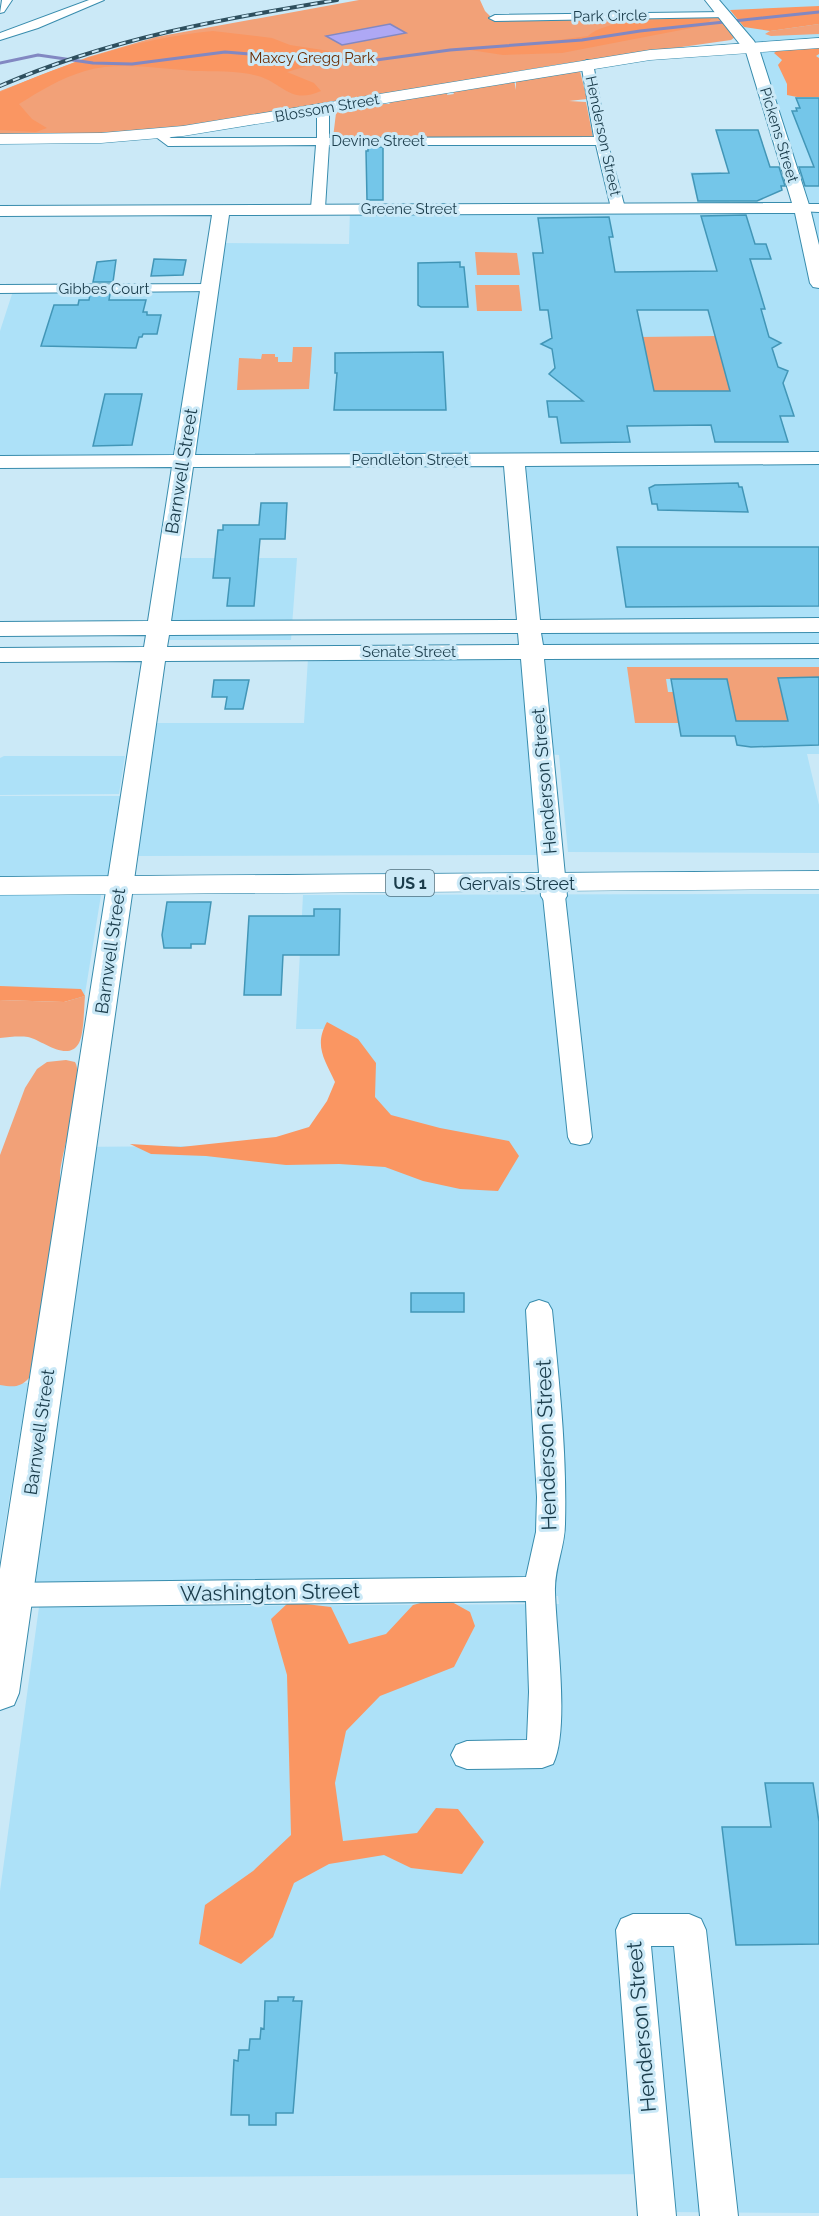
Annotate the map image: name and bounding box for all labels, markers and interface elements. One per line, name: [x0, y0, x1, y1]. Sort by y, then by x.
street label: Park Circle: [573, 6, 647, 26]
park label: Maxcy Gregg Park: [249, 49, 375, 67]
street label: Henderson Street: [581, 74, 625, 198]
street label: Pickens Street: [756, 85, 802, 185]
street label: Blossom Street: [273, 90, 381, 126]
street label: Devine Street: [331, 132, 425, 150]
street label: Greene Street: [361, 200, 457, 218]
street label: Gibbes Court: [59, 280, 149, 298]
street label: Barnwell Street: [161, 407, 201, 535]
street label: Pendleton Street: [352, 451, 468, 469]
street label: Senate Street: [362, 643, 456, 661]
street label: Henderson Street: [527, 707, 561, 855]
road number: US 1: [386, 870, 434, 896]
street label: Gervais Street: [459, 873, 575, 894]
street label: Barnwell Street: [91, 887, 129, 1015]
street label: Henderson Street: [531, 1359, 561, 1531]
street label: Barnwell Street: [20, 1368, 58, 1496]
street label: Washington Street: [180, 1578, 360, 1606]
street label: Henderson Street: [621, 1941, 661, 2113]

